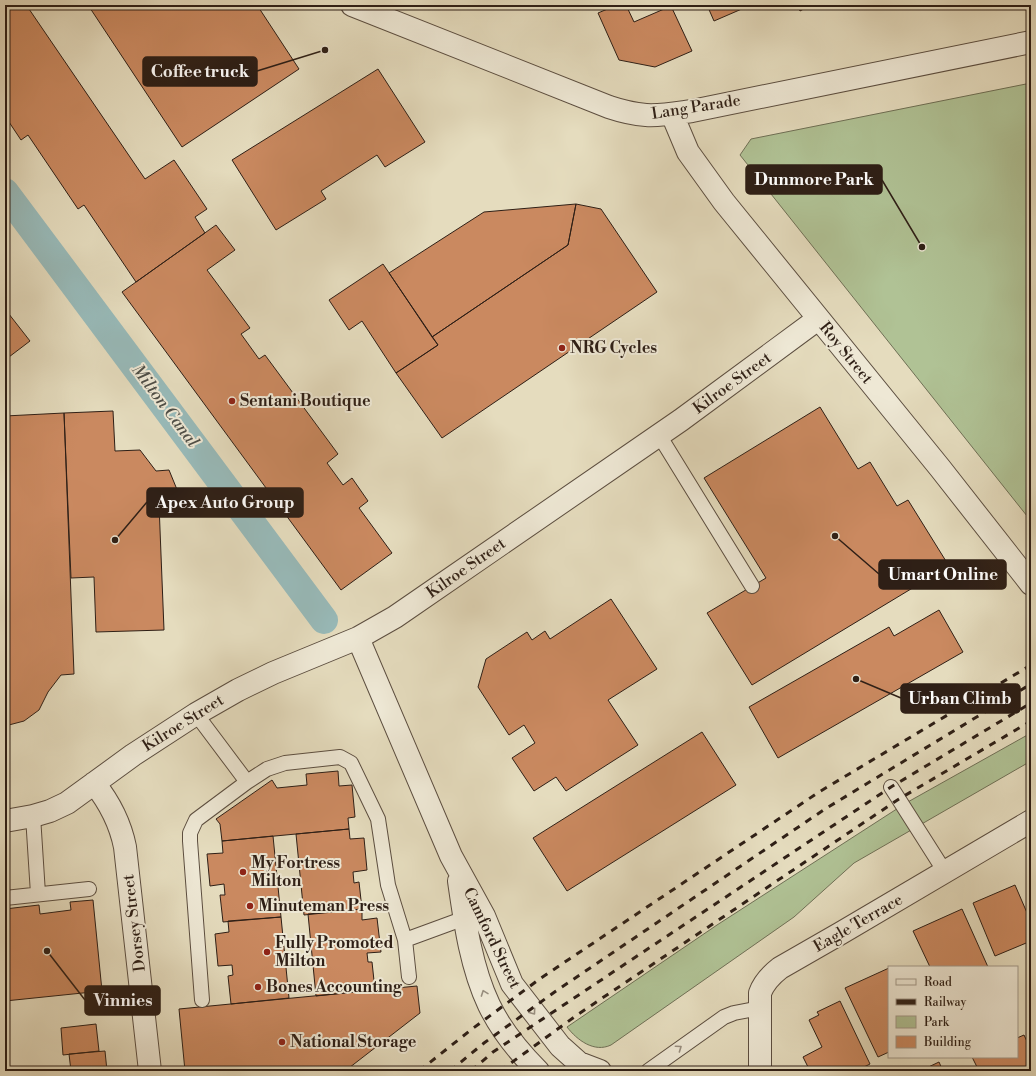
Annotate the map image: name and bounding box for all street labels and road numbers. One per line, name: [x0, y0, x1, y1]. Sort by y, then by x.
street label: Lang Parade: [650, 90, 742, 124]
street label: Roy Street: [815, 318, 877, 388]
street label: Kilroe Street: [689, 348, 775, 418]
street label: Kilroe Street: [422, 533, 510, 603]
street label: Kilroe Street: [139, 690, 228, 756]
street label: Dorsey Street: [118, 873, 150, 973]
street label: Camford Street: [459, 884, 525, 992]
street label: Eagle Terrace: [810, 889, 906, 957]

